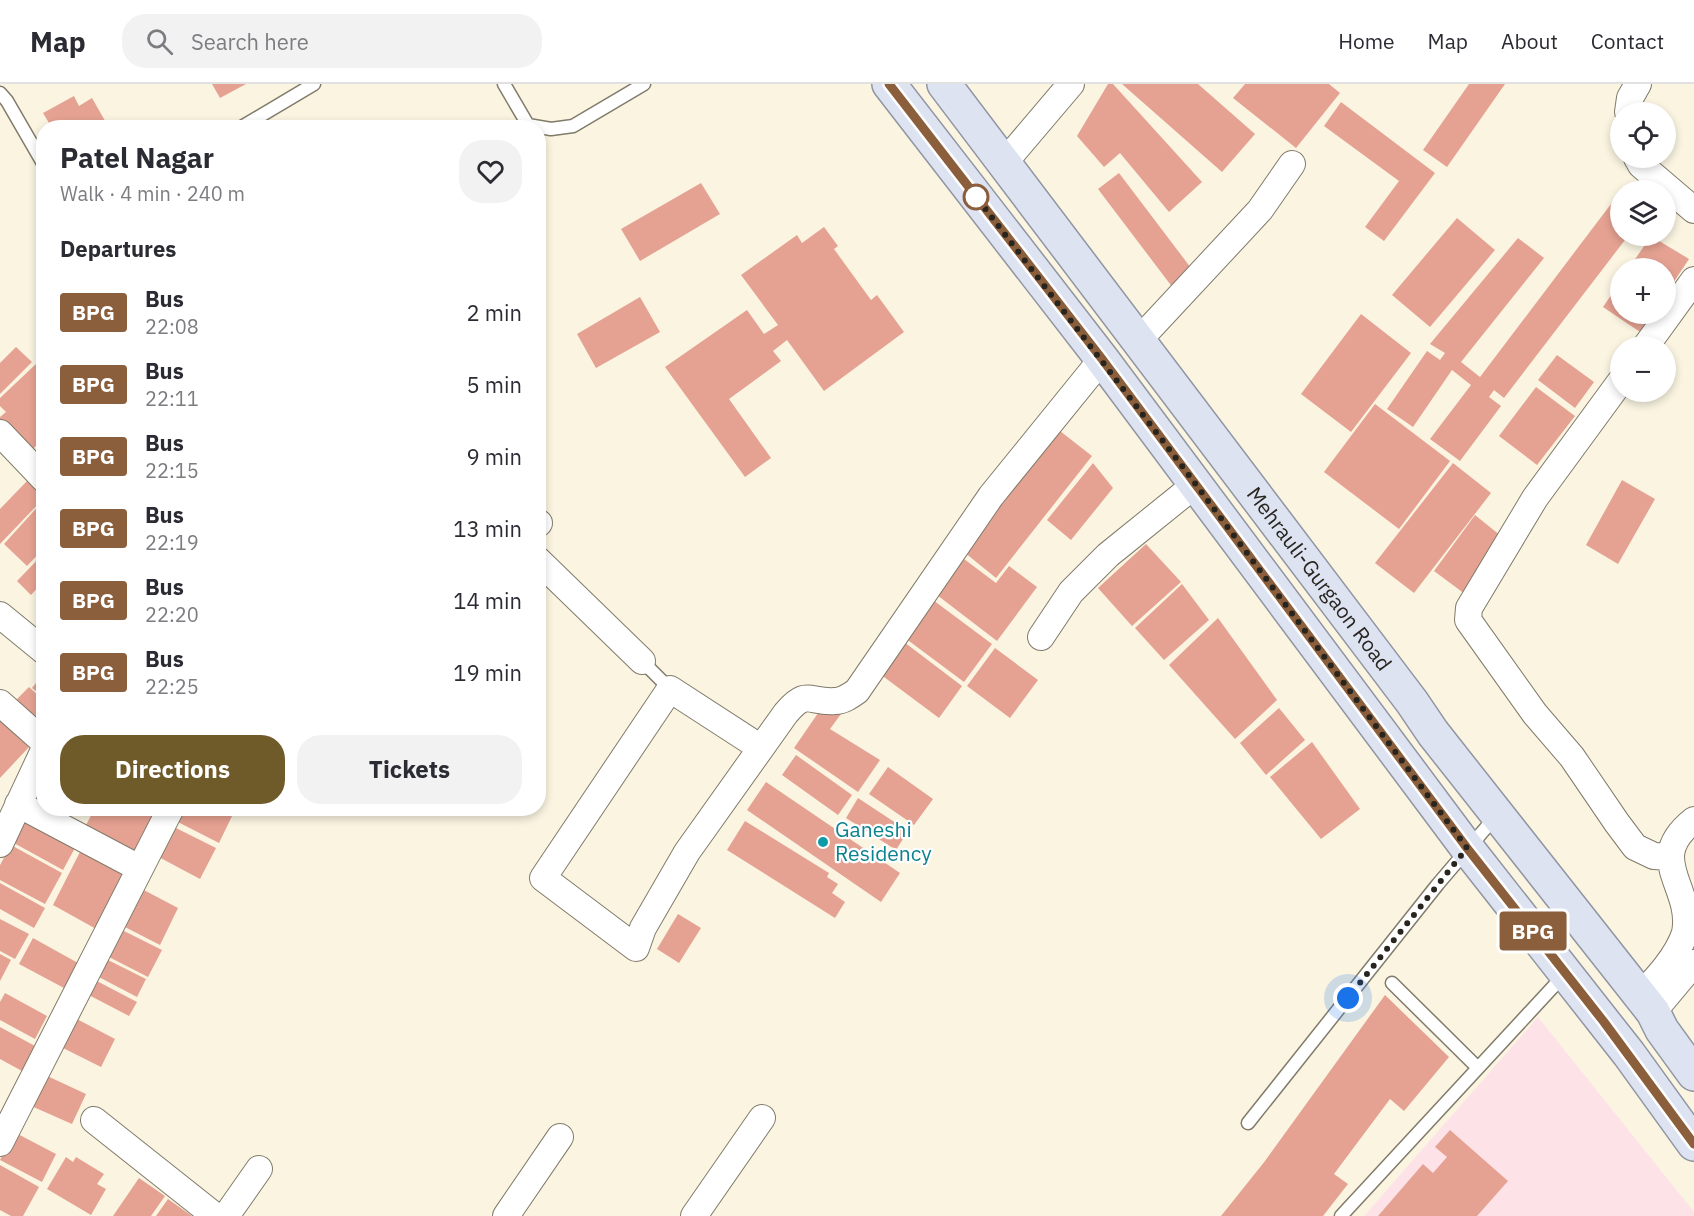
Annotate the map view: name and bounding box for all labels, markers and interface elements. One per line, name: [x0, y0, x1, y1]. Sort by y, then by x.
search box: [122, 14, 542, 68]
text: Map: [30, 23, 86, 60]
icon: search: [143, 25, 176, 58]
text: Search here: [191, 27, 309, 56]
text: Home: [1338, 27, 1395, 55]
text: Map: [1428, 27, 1468, 55]
text: About: [1501, 27, 1558, 55]
text: Contact: [1591, 27, 1664, 55]
map controls: [1610, 102, 1676, 402]
button: locate: [1610, 102, 1676, 168]
text: Patel Nagar: [60, 139, 214, 176]
button: heart: [459, 140, 522, 203]
text: Walk · 4 min · 240 m: [60, 180, 245, 207]
button: layers: [1610, 180, 1676, 246]
unlabelled marker: [963, 184, 989, 210]
text: Departures: [60, 234, 176, 263]
button: +: [1610, 258, 1676, 324]
text: Bus: [145, 284, 184, 313]
text: BPG: [72, 298, 115, 326]
text: 2 min: [466, 298, 522, 327]
text: 22:08: [145, 313, 199, 340]
button: −: [1610, 336, 1676, 402]
text: Bus: [145, 356, 184, 385]
text: BPG: [72, 370, 115, 398]
text: 5 min: [466, 370, 522, 399]
text: 22:11: [145, 385, 199, 412]
text: Bus: [145, 428, 184, 457]
text: BPG: [72, 442, 115, 470]
text: 9 min: [466, 442, 522, 471]
text: 22:15: [145, 457, 199, 484]
street label: Mehrauli-Gurgaon Road: [1241, 481, 1398, 676]
text: Bus: [145, 500, 184, 529]
text: BPG: [72, 514, 115, 542]
text: 13 min: [453, 514, 522, 543]
text: 22:19: [145, 529, 199, 556]
text: Bus: [145, 572, 184, 601]
text: BPG: [72, 586, 115, 614]
text: 14 min: [453, 586, 522, 615]
text: 22:20: [145, 601, 199, 628]
text: Bus: [145, 644, 184, 673]
text: BPG: [72, 658, 115, 686]
text: 19 min: [453, 658, 522, 687]
text: 22:25: [145, 673, 199, 700]
button: Directions: [60, 735, 285, 804]
button: Tickets: [297, 735, 522, 804]
place label: Ganeshi Residency: [835, 815, 932, 867]
marker: Ganeshi Residency: [816, 835, 830, 849]
line badge: BPG: [1498, 912, 1568, 950]
text: BPG: [1512, 917, 1554, 945]
your location: [1333, 983, 1363, 1013]

